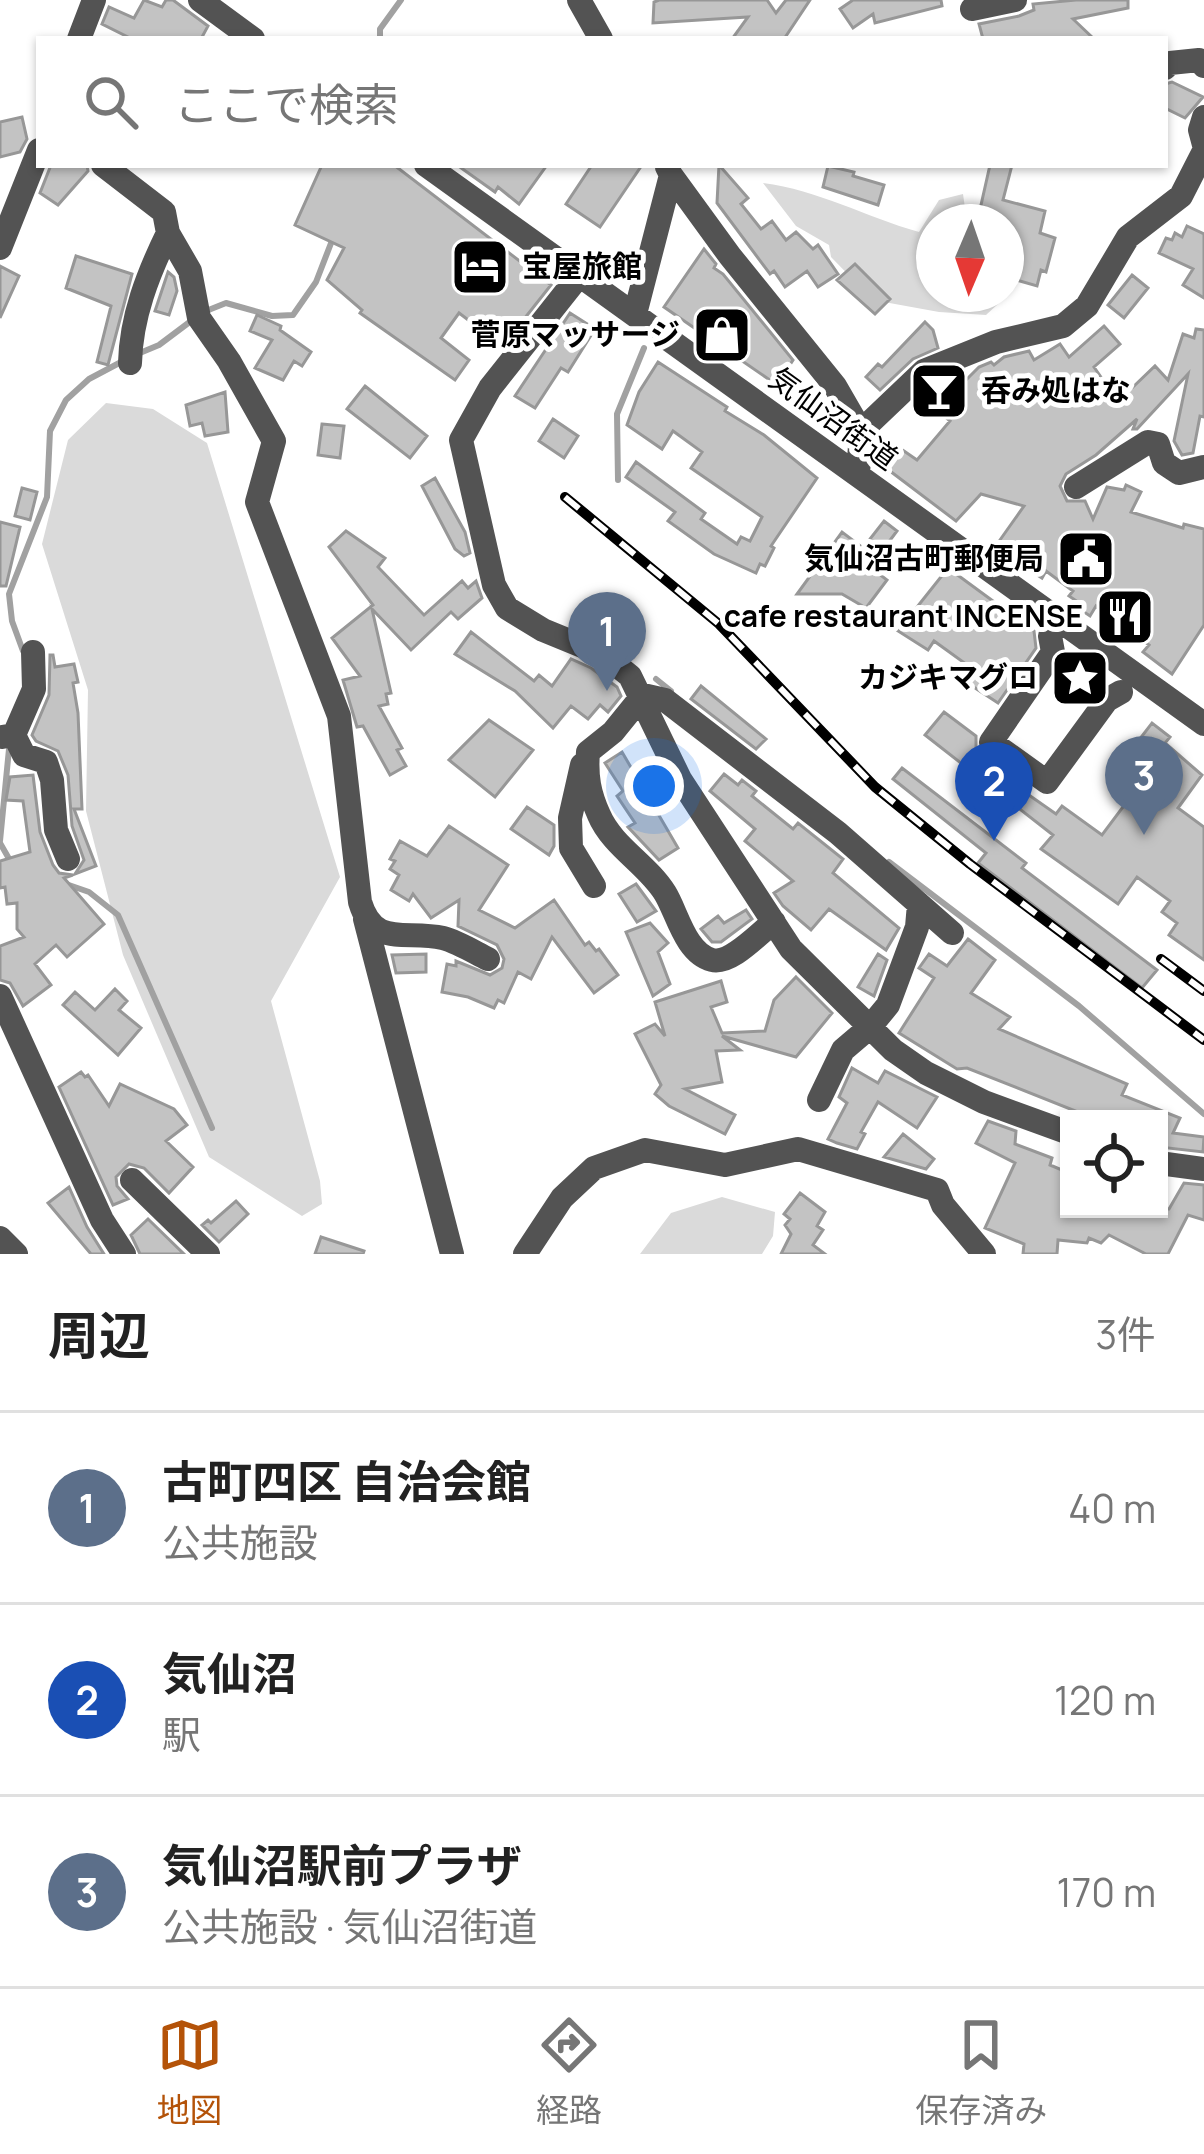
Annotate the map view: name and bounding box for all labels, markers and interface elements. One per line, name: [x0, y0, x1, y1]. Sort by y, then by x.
search box: [36, 36, 1168, 168]
icon: search: [78, 69, 144, 135]
text: ここで検索: [174, 73, 399, 135]
north arrow: [916, 204, 1024, 312]
hotel icon: 宝屋旅館: [449, 236, 511, 298]
place label: 宝屋旅館: [522, 245, 642, 286]
shop icon: 菅原マッサージ: [691, 304, 753, 366]
place label: 菅原マッサージ: [471, 313, 680, 354]
street label: 気仙沼街道: [761, 357, 907, 478]
bar icon: 呑み処はな: [908, 360, 970, 422]
place label: 呑み処はな: [981, 369, 1131, 410]
public building icon: 気仙沼古町郵便局: [1055, 528, 1117, 590]
place label: 気仙沼古町郵便局: [804, 537, 1044, 578]
restaurant icon: cafe restaurant INCENSE: [1094, 586, 1156, 648]
pin: 1: [568, 592, 646, 691]
place label: cafe restaurant INCENSE: [724, 595, 1083, 636]
place icon: カジキマグロ: [1049, 647, 1111, 709]
place label: カジキマグロ: [858, 656, 1038, 697]
pin: 3: [1105, 736, 1183, 835]
pin: 2: [955, 742, 1033, 841]
your location: [624, 756, 684, 816]
map controls: [1060, 1110, 1168, 1218]
button: locate: [1060, 1110, 1168, 1218]
text: 周辺: [48, 1300, 150, 1369]
text: 3件: [1095, 1307, 1156, 1361]
text: 古町四区 自治会館: [162, 1450, 531, 1512]
text: 1: [78, 1481, 96, 1535]
text: 40 m: [1068, 1481, 1156, 1535]
text: 公共施設: [162, 1515, 318, 1569]
text: 気仙沼: [162, 1642, 297, 1704]
text: 2: [75, 1673, 99, 1727]
text: 120 m: [1054, 1673, 1156, 1727]
text: 駅: [162, 1707, 201, 1761]
text: 気仙沼駅前プラザ: [162, 1834, 522, 1896]
text: 3: [76, 1865, 98, 1919]
text: 170 m: [1057, 1865, 1156, 1919]
text: 公共施設 · 気仙沼街道: [162, 1899, 537, 1953]
tab: 地図: [157, 2012, 223, 2132]
tab: 経路: [536, 2012, 602, 2132]
tab: 保存済み: [915, 2012, 1047, 2132]

